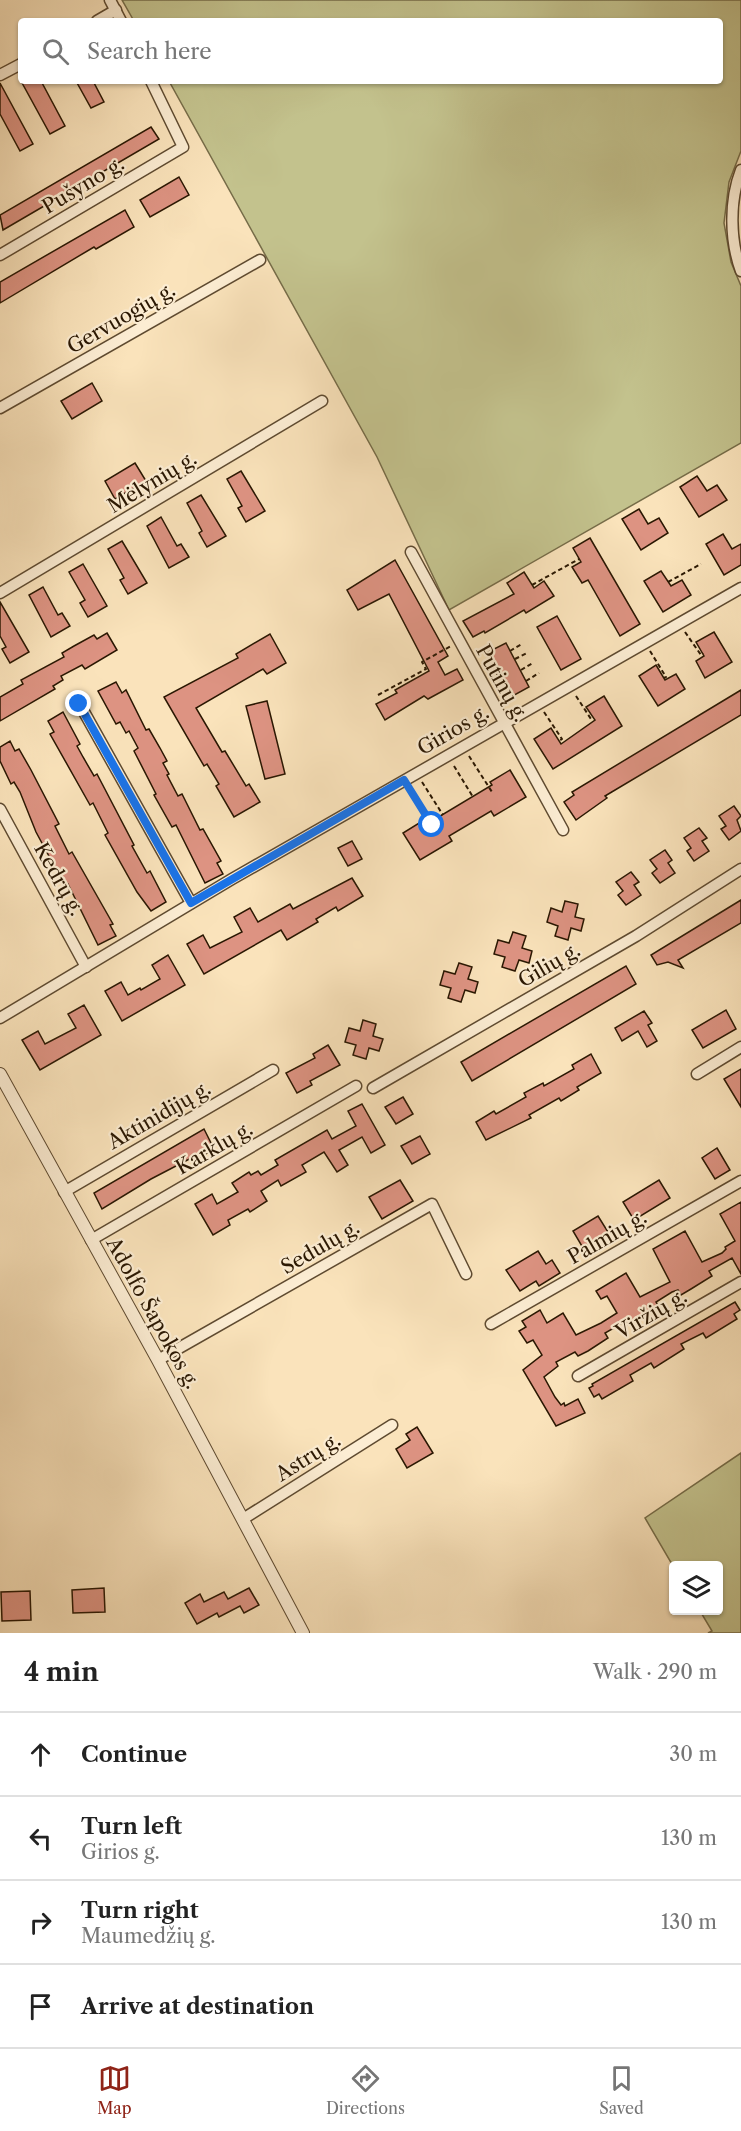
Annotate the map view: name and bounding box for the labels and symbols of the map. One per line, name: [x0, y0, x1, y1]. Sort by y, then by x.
street label: Pušyno g.: [38, 151, 128, 219]
street label: Gervuogių g.: [63, 277, 179, 359]
street label: Mėlynių g.: [103, 446, 201, 518]
street label: Putinų g.: [471, 640, 533, 726]
route end: [65, 690, 91, 716]
street label: Girios g.: [413, 700, 493, 760]
route start: [418, 811, 444, 837]
street label: Kedrų g.: [29, 838, 89, 920]
street label: Gilių g.: [514, 938, 584, 992]
street label: Aktinidijų g.: [102, 1076, 215, 1155]
street label: Karklų g.: [171, 1116, 257, 1180]
street label: Palmių g.: [563, 1205, 651, 1269]
street label: Sedulų g.: [276, 1215, 364, 1279]
street label: Adolfo Šapokos g.: [101, 1232, 205, 1393]
street label: Viržių g.: [610, 1284, 691, 1345]
street label: Astrų g.: [270, 1428, 345, 1487]

